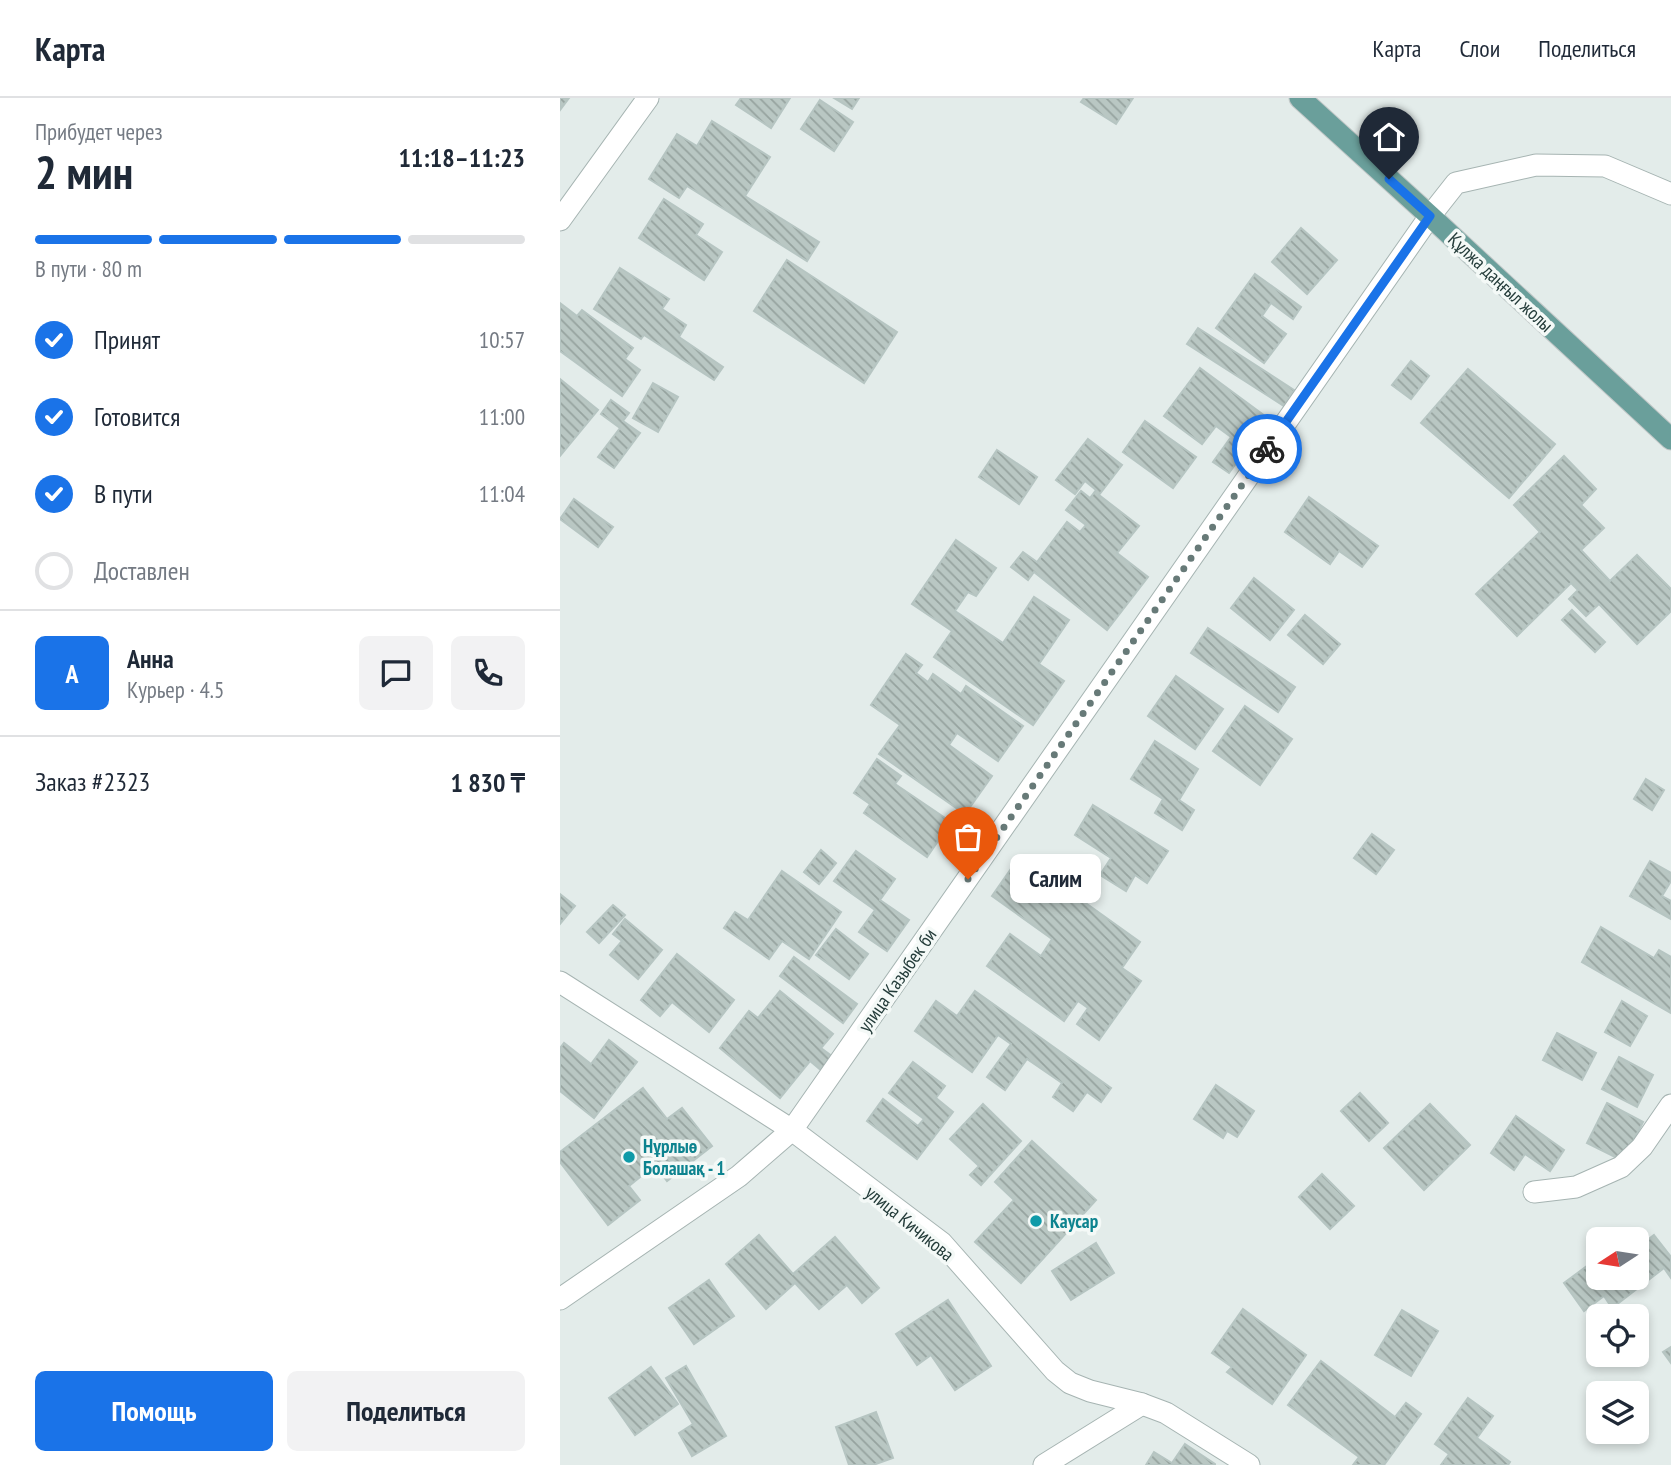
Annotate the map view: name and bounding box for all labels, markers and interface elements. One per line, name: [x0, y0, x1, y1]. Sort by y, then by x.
text: Карта: [35, 27, 105, 70]
text: Карта: [1373, 33, 1421, 64]
text: Слои: [1459, 33, 1500, 64]
text: Поделиться: [1538, 33, 1636, 64]
pin: [1359, 107, 1419, 179]
text: Прибудет через: [35, 117, 163, 146]
icon: home: [1370, 118, 1408, 156]
text: 11:18–11:23: [398, 141, 525, 174]
text: 2 мин: [35, 142, 133, 202]
street label: Құлжа даңғыл жолы: [1443, 227, 1559, 337]
text: В пути · 80 m: [35, 254, 142, 283]
icon: check: [35, 321, 73, 359]
text: Принят: [94, 323, 160, 356]
text: 10:57: [479, 325, 525, 354]
icon: check: [35, 398, 73, 436]
text: Готовится: [94, 400, 180, 433]
text: 11:00: [479, 402, 525, 431]
courier: [1232, 414, 1302, 484]
icon: bike: [1248, 430, 1286, 468]
icon: check: [35, 475, 73, 513]
text: В пути: [94, 477, 153, 510]
text: 11:04: [479, 479, 525, 508]
text: Доставлен: [94, 554, 190, 587]
button: chat: [359, 636, 433, 710]
button: phone: [451, 636, 525, 710]
text: Анна: [127, 642, 174, 675]
text: А: [65, 657, 79, 690]
text: Курьер · 4.5: [127, 675, 224, 704]
text: Заказ #2323: [35, 765, 150, 798]
text: 1 830 ₸: [450, 766, 525, 799]
pin: [938, 807, 998, 879]
icon: bag: [949, 818, 987, 856]
callout: Салим: [1010, 854, 1101, 904]
text: Салим: [1029, 864, 1082, 893]
street label: улица Казыбек би: [853, 924, 941, 1036]
place label: Нұрлыө Болашақ - 1: [643, 1134, 725, 1180]
marker: Нұрлыө Болашақ - 1: [621, 1149, 637, 1165]
street label: улица Кичикова: [861, 1180, 959, 1266]
place label: Каусар: [1050, 1209, 1099, 1233]
marker: Каусар: [1028, 1213, 1044, 1229]
north arrow: [1586, 1227, 1648, 1290]
map controls: [1586, 1227, 1649, 1444]
button: locate: [1586, 1304, 1649, 1367]
button: Помощь: [35, 1371, 273, 1451]
button: Поделиться: [287, 1371, 525, 1451]
button: layers: [1586, 1381, 1649, 1444]

